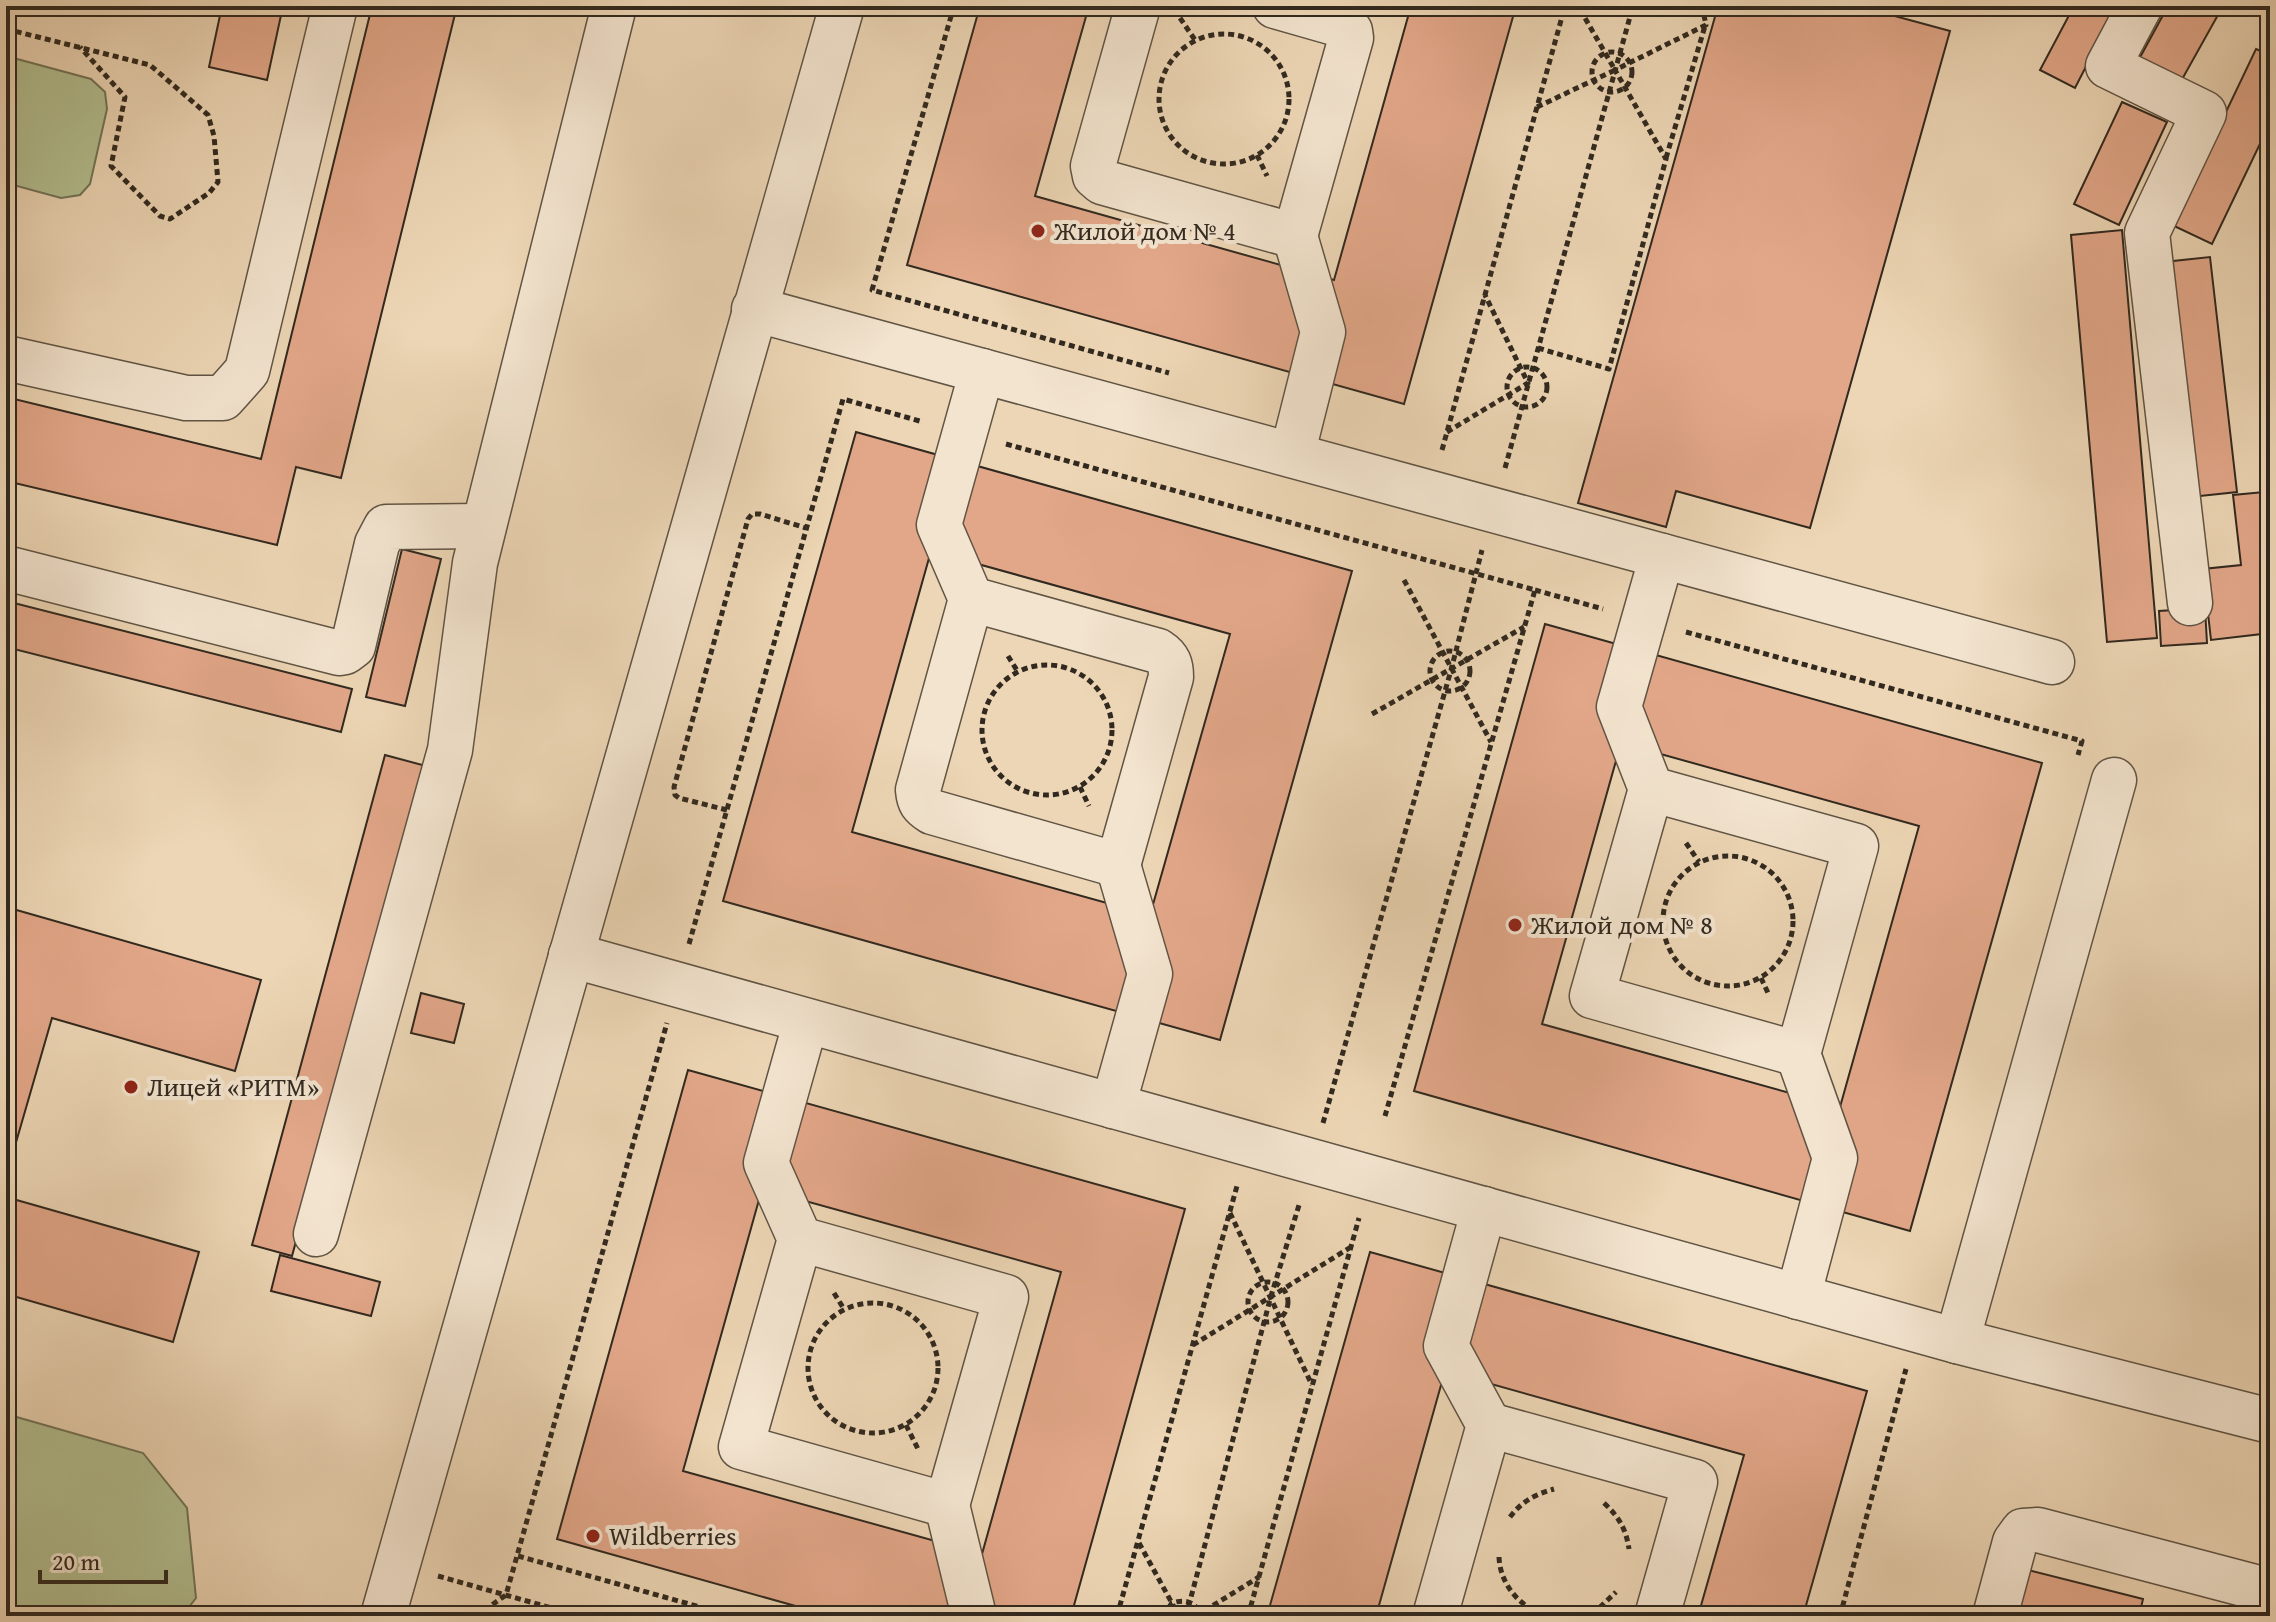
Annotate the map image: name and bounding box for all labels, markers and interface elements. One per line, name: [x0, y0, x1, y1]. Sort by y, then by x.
place label: Жилой дом № 4: [1053, 211, 1236, 250]
marker: Жилой дом № 4: [1029, 222, 1047, 240]
place label: Жилой дом № 8: [1530, 905, 1713, 944]
marker: Жилой дом № 8: [1506, 916, 1524, 934]
place label: Лицей «РИТМ»: [147, 1067, 319, 1106]
marker: Лицей «РИТМ»: [122, 1078, 140, 1096]
place label: Wildberries: [609, 1516, 737, 1555]
marker: Wildberries: [584, 1527, 602, 1545]
scale bar: [40, 1534, 166, 1584]
text: 20 m: [52, 1544, 100, 1579]

